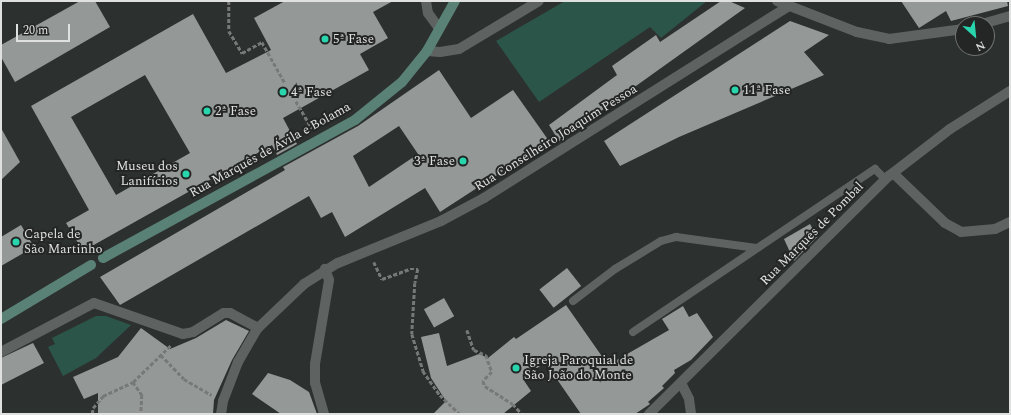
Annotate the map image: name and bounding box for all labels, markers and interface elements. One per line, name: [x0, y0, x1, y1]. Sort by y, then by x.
scale bar: [18, 16, 72, 42]
north arrow: [955, 16, 995, 56]
text: 20 m: [23, 21, 48, 40]
place label: 5ª Fase: [333, 31, 374, 47]
marker: 5ª Fase: [320, 34, 330, 44]
text: N: [972, 37, 988, 56]
street label: Rua Conselheiro Joaquim Pessoa: [472, 81, 640, 195]
place label: 11ª Fase: [743, 82, 790, 98]
place label: 4ª Fase: [291, 84, 332, 100]
marker: 11ª Fase: [730, 85, 740, 95]
marker: 4ª Fase: [278, 87, 288, 97]
street label: Rua Marquês de Ávila e Bolama: [187, 99, 353, 201]
place label: 2ª Fase: [215, 103, 256, 119]
marker: 2ª Fase: [202, 106, 212, 116]
place label: 3ª Fase: [414, 153, 455, 169]
marker: 3ª Fase: [458, 156, 468, 166]
place label: Museu dos Lanifícios: [116, 159, 178, 190]
marker: Museu dos Lanifícios: [181, 169, 191, 179]
street label: Rua Marquês de Pombal: [757, 179, 867, 289]
place label: Capela de São Martinho: [24, 227, 103, 258]
marker: Capela de São Martinho: [11, 237, 21, 247]
place label: Igreja Paroquial de São João do Monte: [524, 353, 633, 384]
marker: Igreja Paroquial de São João do Monte: [511, 363, 521, 373]

